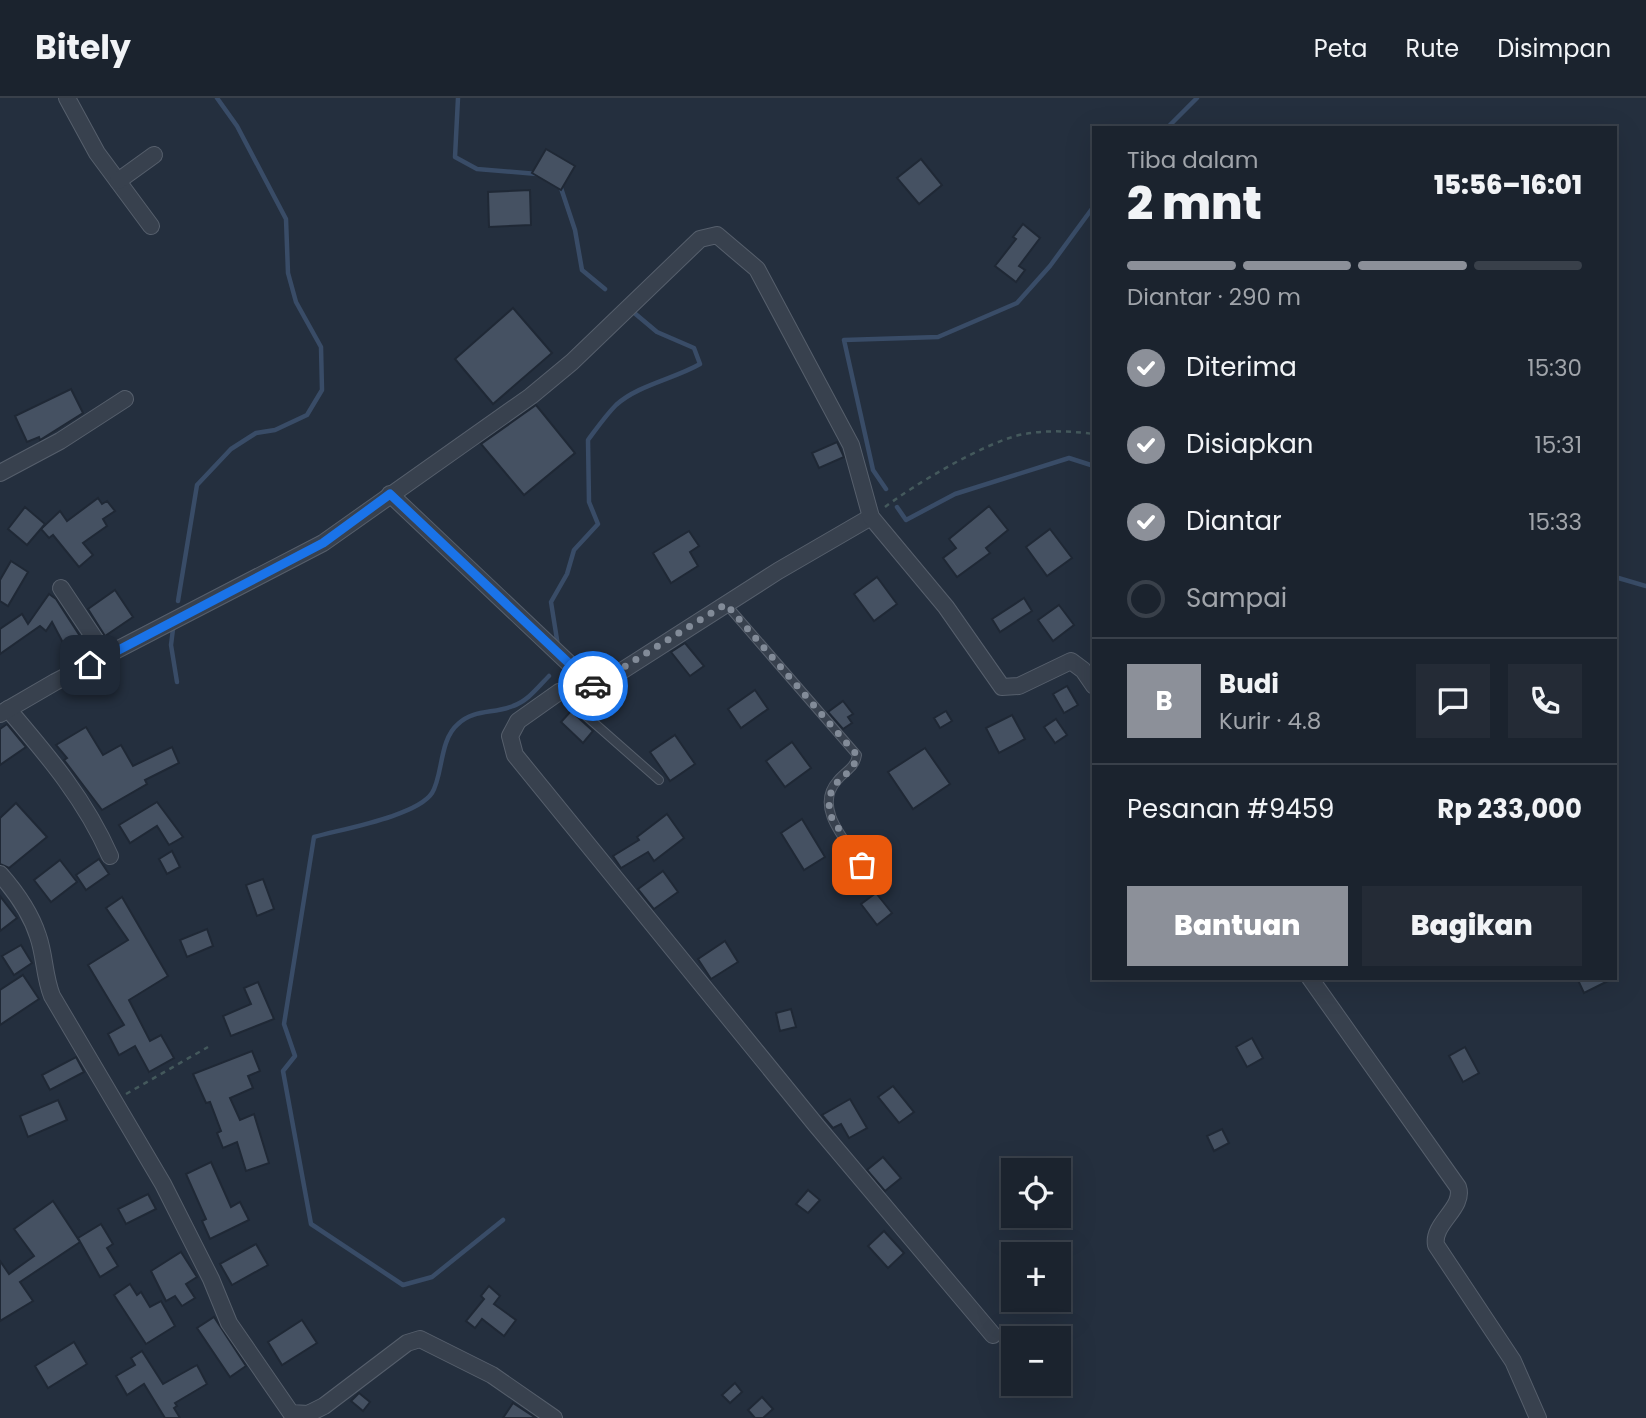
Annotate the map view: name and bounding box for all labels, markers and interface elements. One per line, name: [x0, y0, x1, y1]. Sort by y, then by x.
text: Bitely: [35, 24, 131, 71]
text: Peta: [1314, 32, 1368, 65]
text: Rute: [1406, 32, 1459, 65]
text: Disimpan: [1497, 32, 1611, 65]
text: Tiba dalam: [1127, 144, 1258, 176]
text: 15:56–16:01: [1434, 167, 1582, 203]
text: 2 mnt: [1127, 171, 1262, 235]
text: Diantar · 290 m: [1127, 281, 1301, 313]
icon: check: [1127, 349, 1165, 387]
text: Diterima: [1186, 349, 1297, 385]
text: 15:30: [1527, 352, 1582, 384]
icon: check: [1127, 426, 1165, 464]
text: Disiapkan: [1186, 426, 1314, 462]
text: 15:31: [1534, 429, 1582, 461]
icon: check: [1127, 503, 1165, 541]
text: Diantar: [1186, 503, 1282, 539]
text: 15:33: [1528, 506, 1582, 538]
text: Sampai: [1186, 580, 1287, 616]
pin: [60, 635, 120, 695]
icon: home: [71, 646, 109, 684]
courier: [558, 651, 628, 721]
button: chat: [1416, 664, 1490, 738]
button: phone: [1508, 664, 1582, 738]
text: Budi: [1219, 666, 1279, 702]
icon: car: [574, 667, 612, 705]
text: B: [1155, 683, 1173, 719]
text: Kurir · 4.8: [1219, 705, 1321, 737]
text: Pesanan #9459: [1127, 791, 1334, 827]
text: Rp 233,000: [1437, 791, 1582, 827]
pin: [832, 835, 892, 895]
icon: bag: [843, 846, 881, 884]
button: Bantuan: [1127, 886, 1348, 966]
button: Bagikan: [1362, 886, 1582, 966]
map controls: [1001, 1158, 1071, 1396]
button: locate: [1001, 1158, 1071, 1228]
button: +: [1001, 1242, 1071, 1312]
button: −: [1001, 1326, 1071, 1396]

